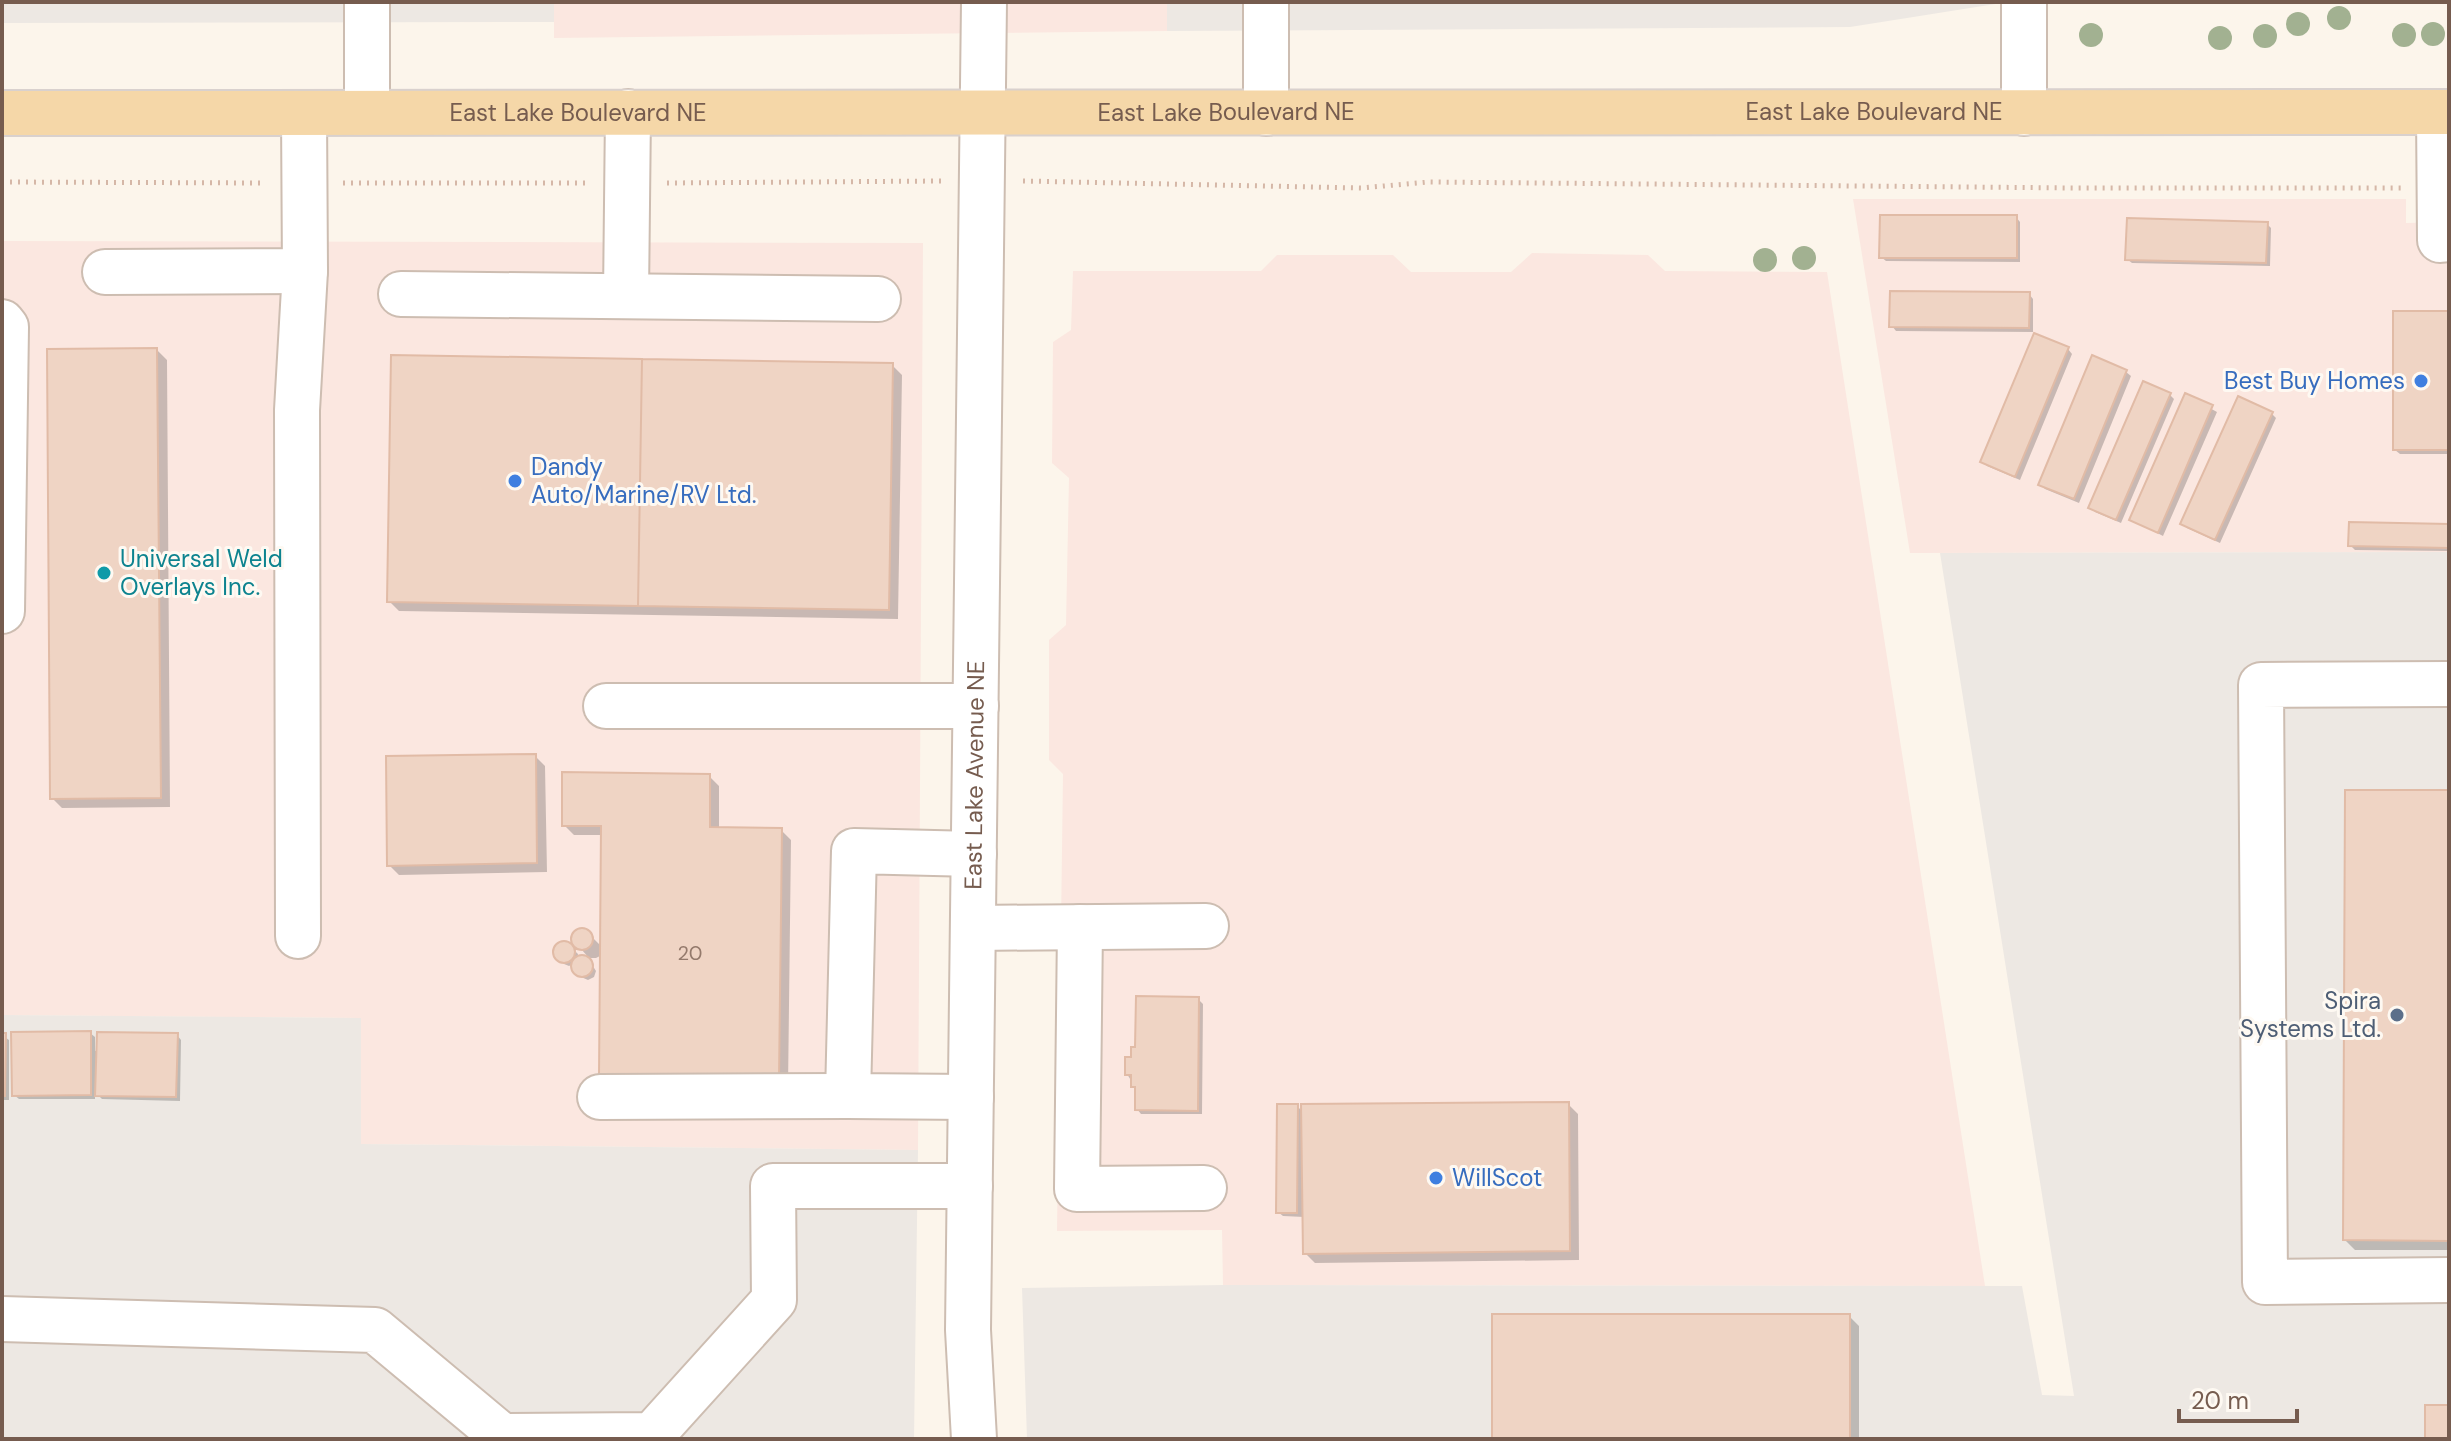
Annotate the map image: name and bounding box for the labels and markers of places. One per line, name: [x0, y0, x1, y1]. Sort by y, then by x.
place label: Best Buy Homes: [2224, 365, 2405, 396]
marker: Best Buy Homes: [2412, 372, 2430, 390]
place label: Dandy Auto/Marine/RV Ltd.: [531, 451, 757, 510]
marker: Dandy Auto/Marine/RV Ltd.: [506, 472, 524, 490]
place label: Universal Weld Overlays Inc.: [120, 543, 283, 602]
marker: Universal Weld Overlays Inc.: [95, 564, 113, 582]
place label: Spira Systems Ltd.: [2240, 985, 2381, 1044]
marker: Spira Systems Ltd.: [2388, 1006, 2406, 1024]
place label: WillScot: [1452, 1162, 1543, 1193]
marker: WillScot: [1427, 1169, 1445, 1187]

